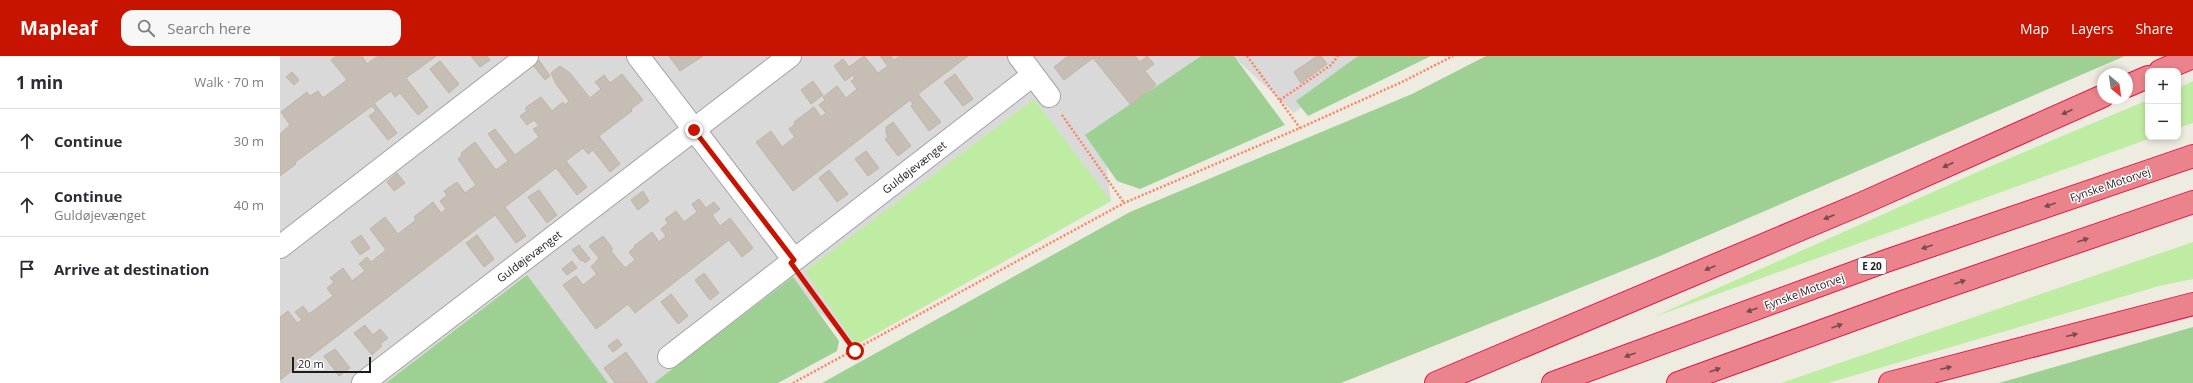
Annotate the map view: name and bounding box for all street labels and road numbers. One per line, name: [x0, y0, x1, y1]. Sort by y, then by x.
street label: Guldøjevænget: [879, 137, 949, 197]
street label: Fynske Motorvej: [2068, 163, 2152, 205]
street label: Guldøjevænget: [493, 227, 565, 285]
road number: E 20: [1858, 258, 1886, 274]
street label: Fynske Motorvej: [1762, 270, 1846, 312]

